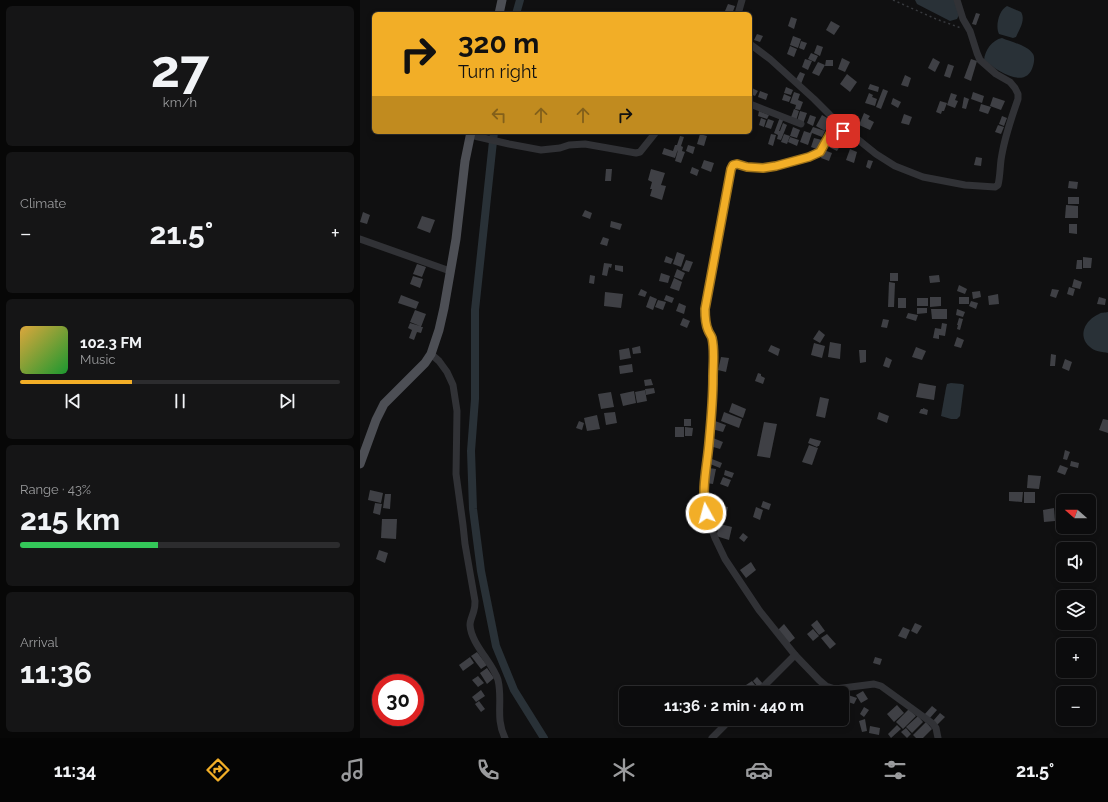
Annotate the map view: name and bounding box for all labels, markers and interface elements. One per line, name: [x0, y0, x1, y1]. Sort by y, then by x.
text: 320 m: [458, 27, 539, 60]
icon: right: [392, 28, 444, 80]
text: 27: [151, 38, 209, 99]
text: Turn right: [458, 61, 537, 82]
text: km/h: [163, 95, 197, 110]
icon: left: [488, 104, 510, 126]
icon: ahead: [530, 104, 552, 126]
icon: ahead: [572, 104, 594, 126]
icon: right: [614, 104, 636, 126]
pin: [826, 114, 860, 148]
icon: arrive: [832, 120, 854, 142]
text: Climate: [20, 196, 66, 211]
text: 21.5°: [150, 216, 213, 251]
text: −: [20, 220, 32, 246]
text: +: [331, 220, 340, 246]
text: 102.3 FM: [80, 334, 142, 352]
text: Music: [80, 352, 115, 367]
icon: previous: [62, 390, 84, 412]
icon: pause: [169, 390, 191, 412]
icon: next: [276, 390, 298, 412]
text: Range · 43%: [20, 482, 91, 497]
position arrow: [685, 492, 727, 534]
north arrow: [1056, 494, 1096, 534]
map controls: [1056, 494, 1096, 726]
text: 215 km: [20, 502, 120, 537]
button: sound: [1056, 542, 1096, 582]
button: layers: [1056, 590, 1096, 630]
text: Arrival: [20, 635, 58, 650]
button: +: [1056, 638, 1096, 678]
text: 11:36: [20, 655, 92, 690]
speed limit sign: 30: [372, 674, 424, 726]
button: −: [1056, 686, 1096, 726]
text: 11:36 · 2 min · 440 m: [664, 697, 804, 715]
icon: directions: [204, 756, 232, 784]
icon: music: [339, 756, 367, 784]
icon: phone: [474, 756, 502, 784]
icon: climate: [610, 756, 638, 784]
icon: car: [745, 756, 773, 784]
icon: filters: [881, 756, 909, 784]
text: 11:34: [54, 760, 96, 781]
text: 21.5°: [1016, 760, 1054, 781]

